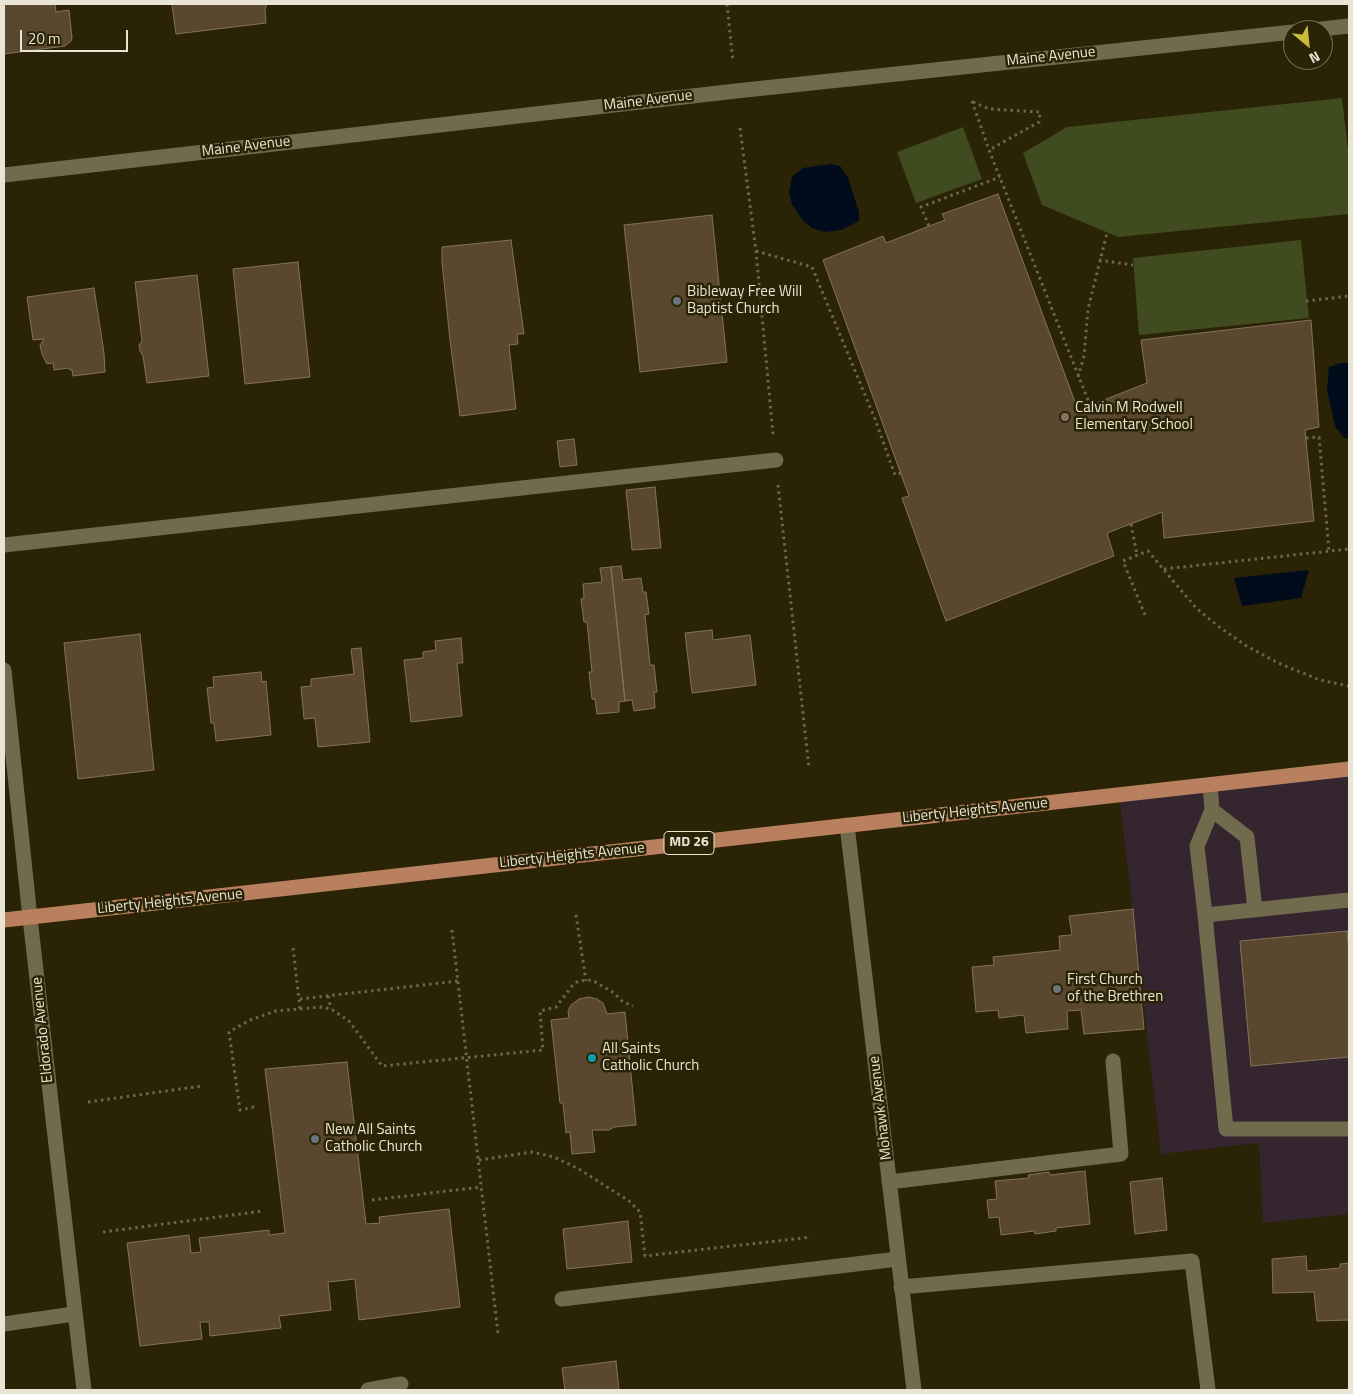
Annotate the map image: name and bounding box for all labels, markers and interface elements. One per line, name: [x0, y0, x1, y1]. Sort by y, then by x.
scale bar: [22, 20, 130, 52]
north arrow: [1283, 20, 1333, 70]
text: 20 m: [28, 27, 61, 50]
street label: Maine Avenue: [1006, 43, 1096, 71]
text: N: [1306, 46, 1324, 69]
street label: Maine Avenue: [603, 87, 693, 115]
street label: Maine Avenue: [201, 133, 291, 161]
place label: Bibleway Free Will Baptist Church: [687, 283, 802, 318]
marker: Bibleway Free Will Baptist Church: [671, 295, 683, 307]
place label: Calvin M Rodwell Elementary School: [1075, 399, 1193, 434]
marker: Calvin M Rodwell Elementary School: [1059, 411, 1071, 423]
street label: Liberty Heights Avenue: [901, 794, 1049, 828]
road number: MD 26: [664, 831, 714, 854]
street label: Liberty Heights Avenue: [498, 839, 646, 873]
street label: Liberty Heights Avenue: [96, 885, 244, 919]
place label: First Church of the Brethren: [1067, 971, 1163, 1006]
street label: Eldorado Avenue: [28, 976, 58, 1084]
marker: First Church of the Brethren: [1051, 983, 1063, 995]
place label: All Saints Catholic Church: [602, 1040, 699, 1075]
marker: All Saints Catholic Church: [586, 1052, 598, 1064]
street label: Mohawk Avenue: [866, 1055, 896, 1161]
place label: New All Saints Catholic Church: [325, 1121, 422, 1156]
marker: New All Saints Catholic Church: [309, 1133, 321, 1145]

